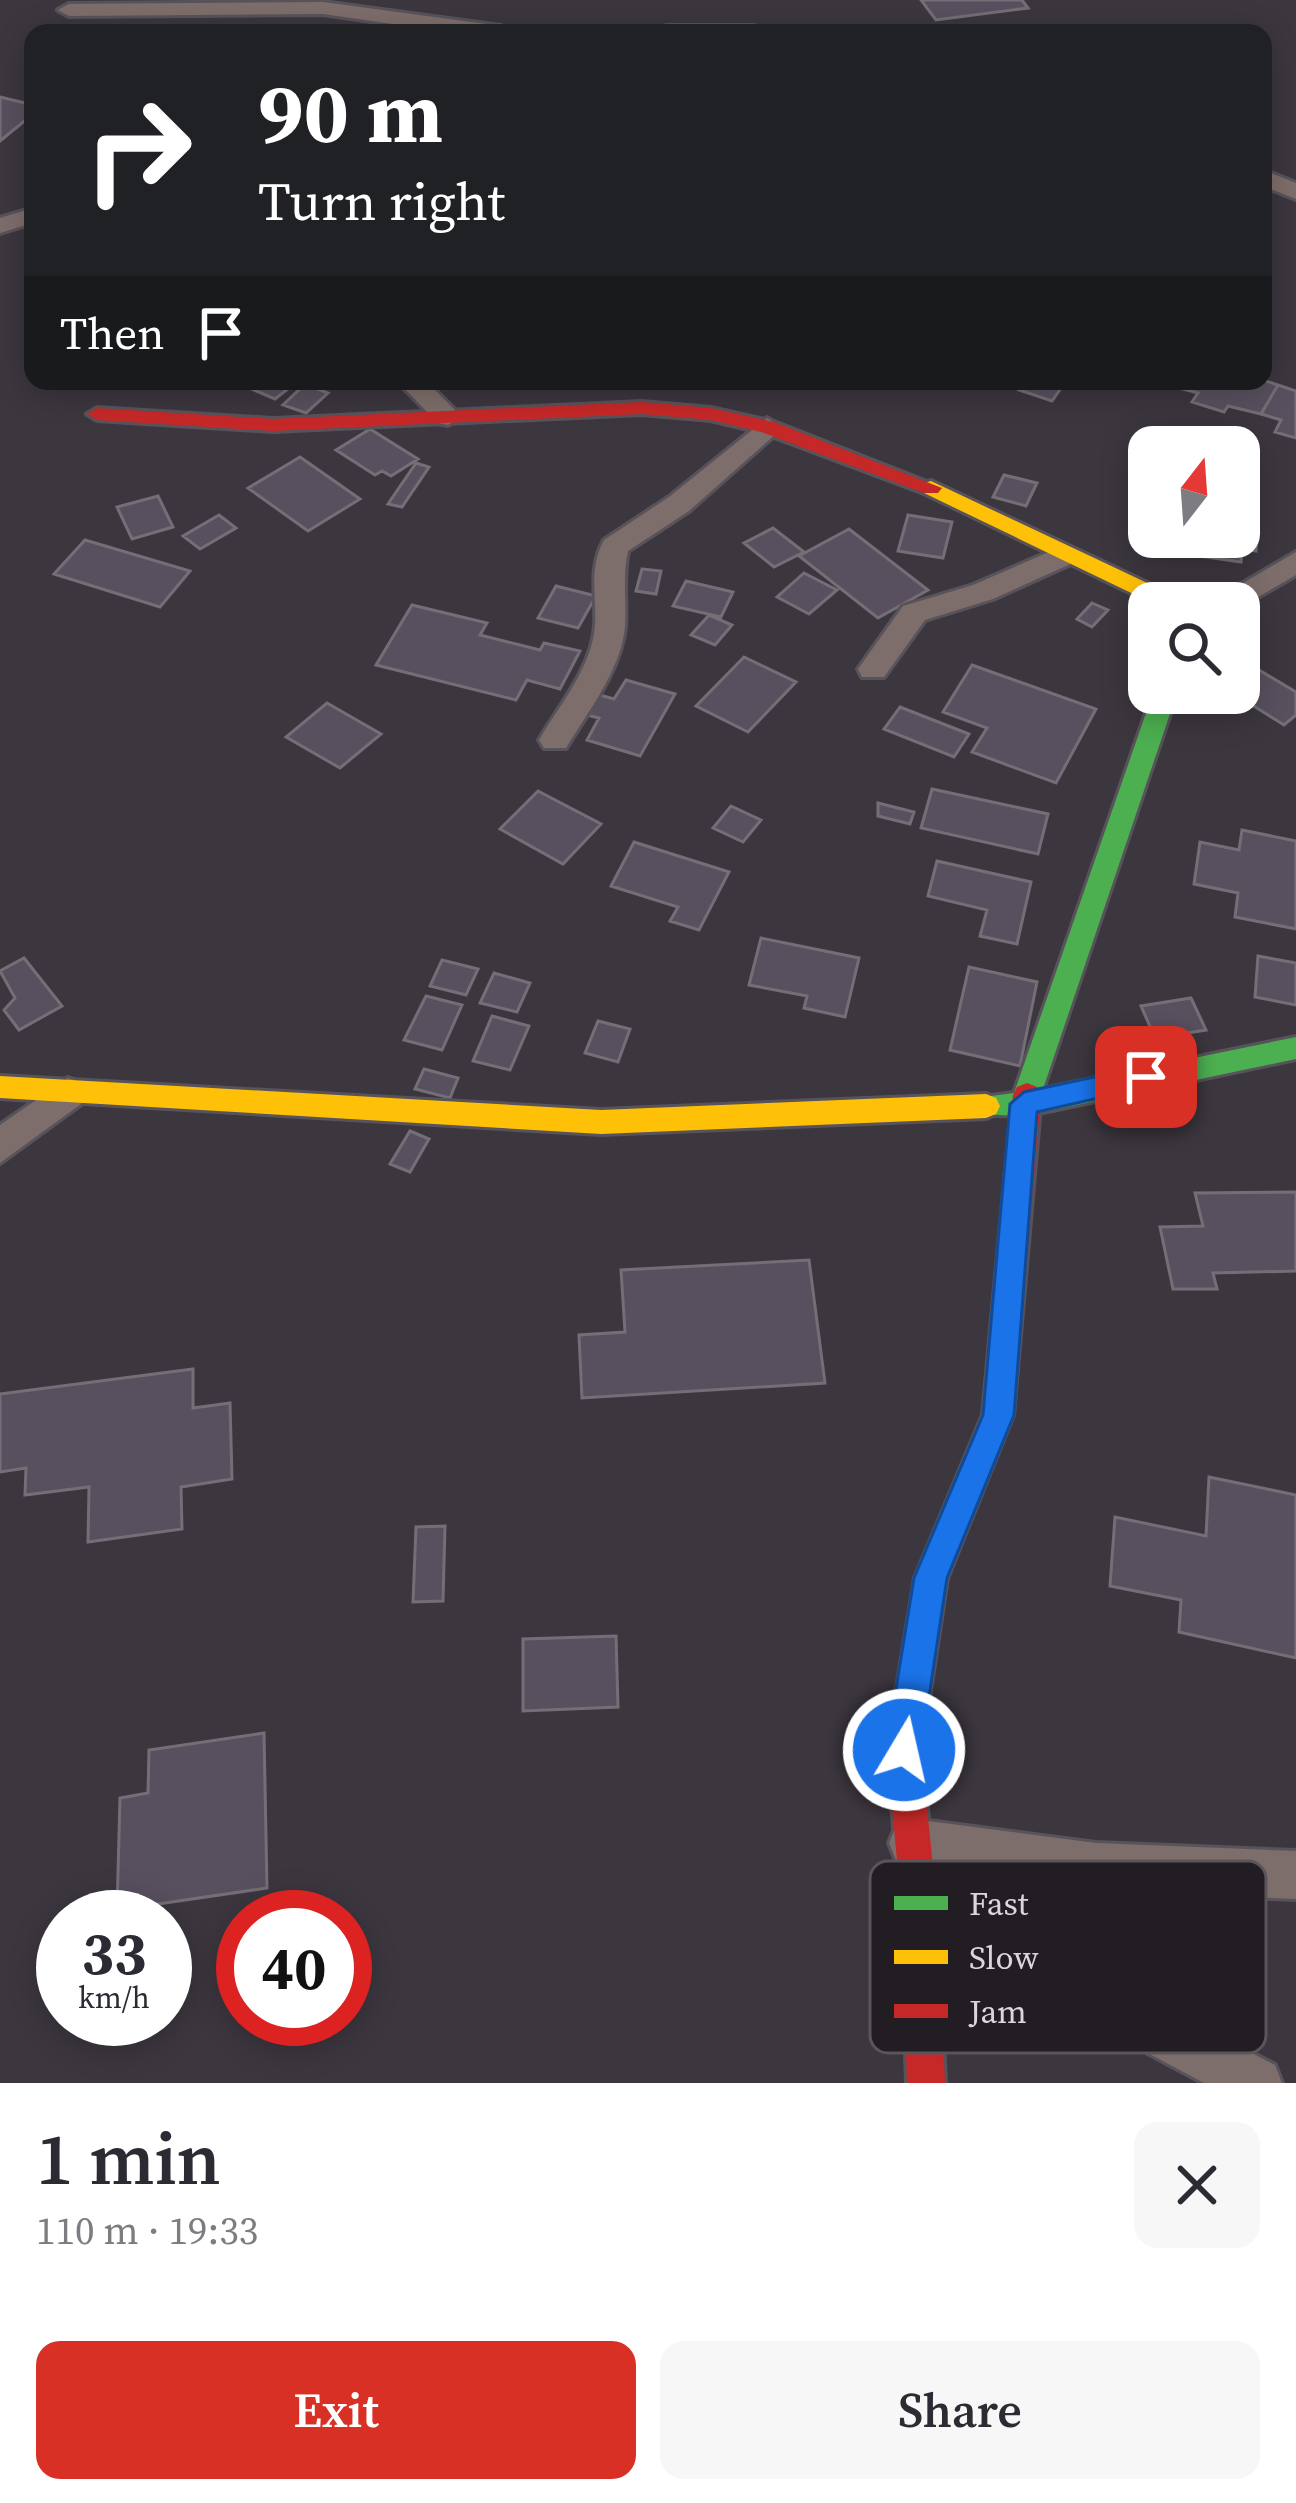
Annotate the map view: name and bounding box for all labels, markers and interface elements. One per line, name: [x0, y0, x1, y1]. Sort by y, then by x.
text: 90 m: [258, 55, 443, 170]
icon: right: [60, 72, 216, 228]
text: Turn right: [258, 164, 505, 238]
icon: arrive: [188, 300, 254, 366]
text: Then: [60, 302, 164, 364]
north arrow: [1128, 426, 1260, 558]
map controls: [1128, 426, 1260, 714]
button: search: [1128, 582, 1260, 714]
pin: [1095, 1026, 1197, 1128]
icon: arrive: [1113, 1044, 1179, 1110]
position arrow: [841, 1687, 967, 1813]
legend: [870, 1861, 1266, 2053]
text: Fast: [969, 1881, 1029, 1926]
speed limit sign: 40: [216, 1890, 372, 2046]
text: 33: [81, 1912, 147, 1994]
text: Slow: [969, 1935, 1039, 1980]
text: km/h: [78, 1977, 150, 2018]
text: Jam: [968, 1989, 1027, 2034]
text: 1 min: [36, 2109, 221, 2208]
button: close: [1134, 2122, 1260, 2248]
text: 110 m · 19:33: [36, 2204, 258, 2257]
button: Exit: [36, 2341, 636, 2479]
button: Share: [660, 2341, 1260, 2479]

